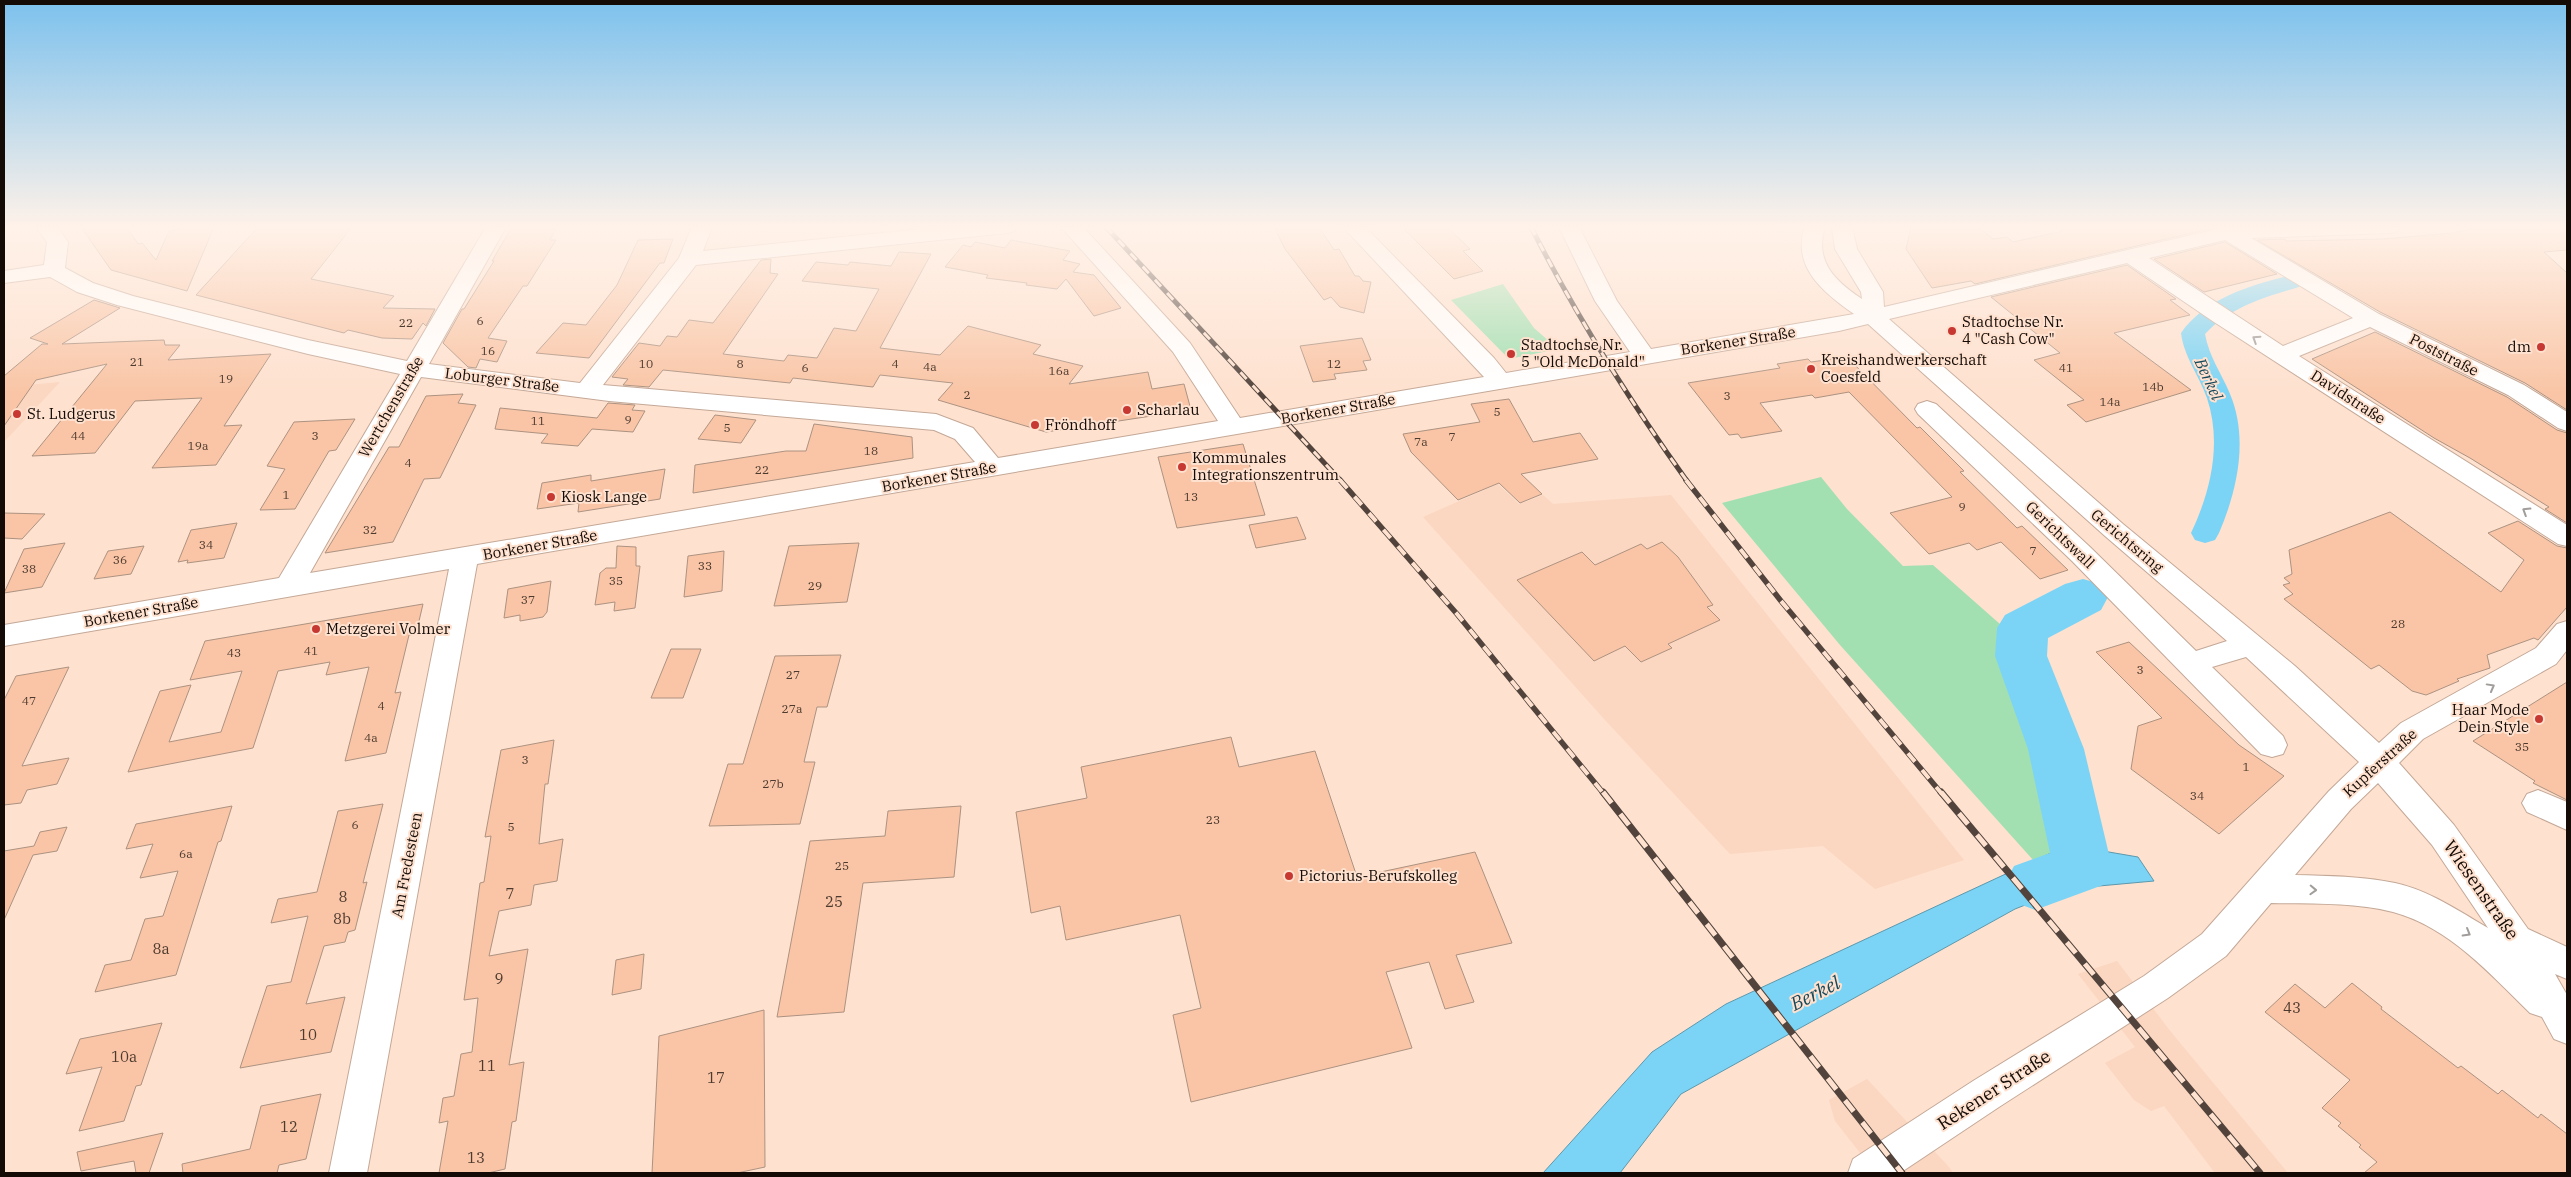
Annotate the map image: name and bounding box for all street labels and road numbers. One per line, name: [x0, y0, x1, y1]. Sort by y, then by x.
street label: Borkener Straße: [1679, 322, 1797, 359]
street label: Poststraße: [2406, 329, 2482, 380]
street label: Wertchenstraße: [354, 353, 427, 461]
street label: Loburger Straße: [444, 363, 560, 396]
street label: Davidstraße: [2307, 365, 2389, 428]
street label: Borkener Straße: [1279, 389, 1397, 428]
street label: Borkener Straße: [880, 457, 998, 496]
street label: Gerichtswall: [2022, 497, 2099, 572]
street label: Gerichtsring: [2087, 505, 2168, 577]
street label: Borkener Straße: [481, 525, 599, 564]
street label: Borkener Straße: [82, 592, 200, 631]
street label: Kupferstraße: [2339, 724, 2421, 801]
street label: Am Fredesteen: [387, 810, 426, 919]
street label: Wiesenstraße: [2439, 835, 2524, 944]
street label: Rekener Straße: [1933, 1044, 2055, 1135]

